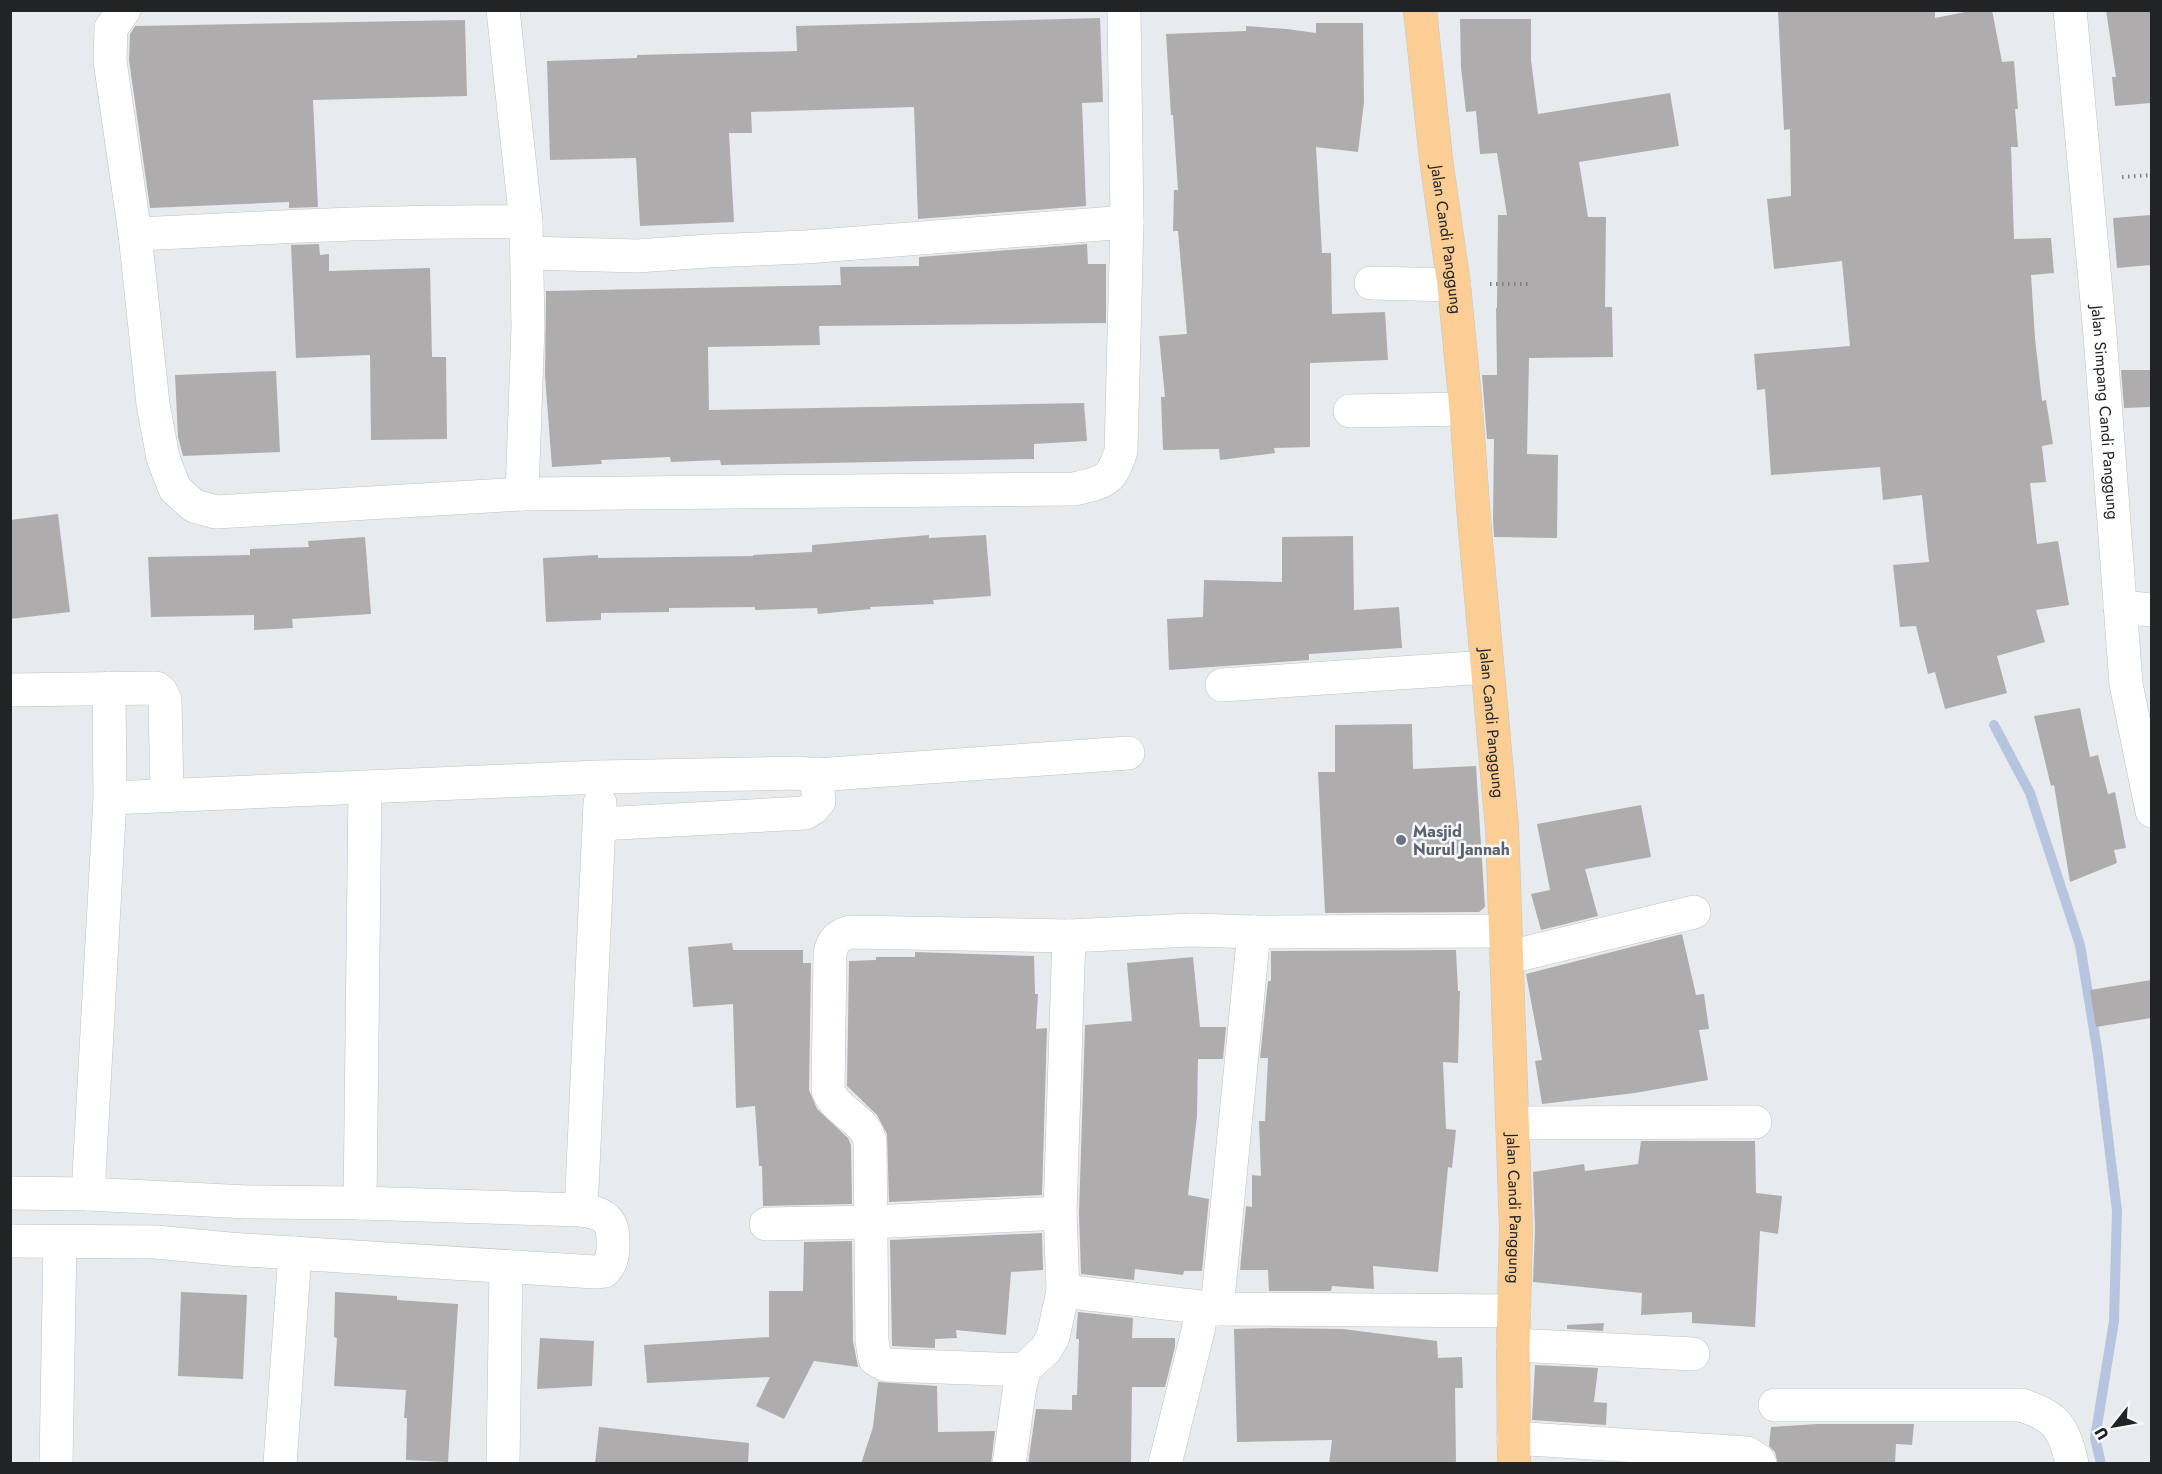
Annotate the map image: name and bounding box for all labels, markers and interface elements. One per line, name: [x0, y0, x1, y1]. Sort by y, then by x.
street label: Jalan Candi Panggung: [1425, 162, 1468, 315]
street label: Jalan Simpang Candi Panggung: [2085, 302, 2125, 520]
street label: Jalan Candi Panggung: [1474, 646, 1510, 799]
place label: Masjid Nurul Jannah: [1413, 820, 1510, 861]
marker: Masjid Nurul Jannah: [1394, 833, 1408, 847]
street label: Jalan Candi Panggung: [1501, 1131, 1527, 1284]
north arrow: [2084, 1396, 2144, 1456]
text: U: [2089, 1423, 2114, 1444]

